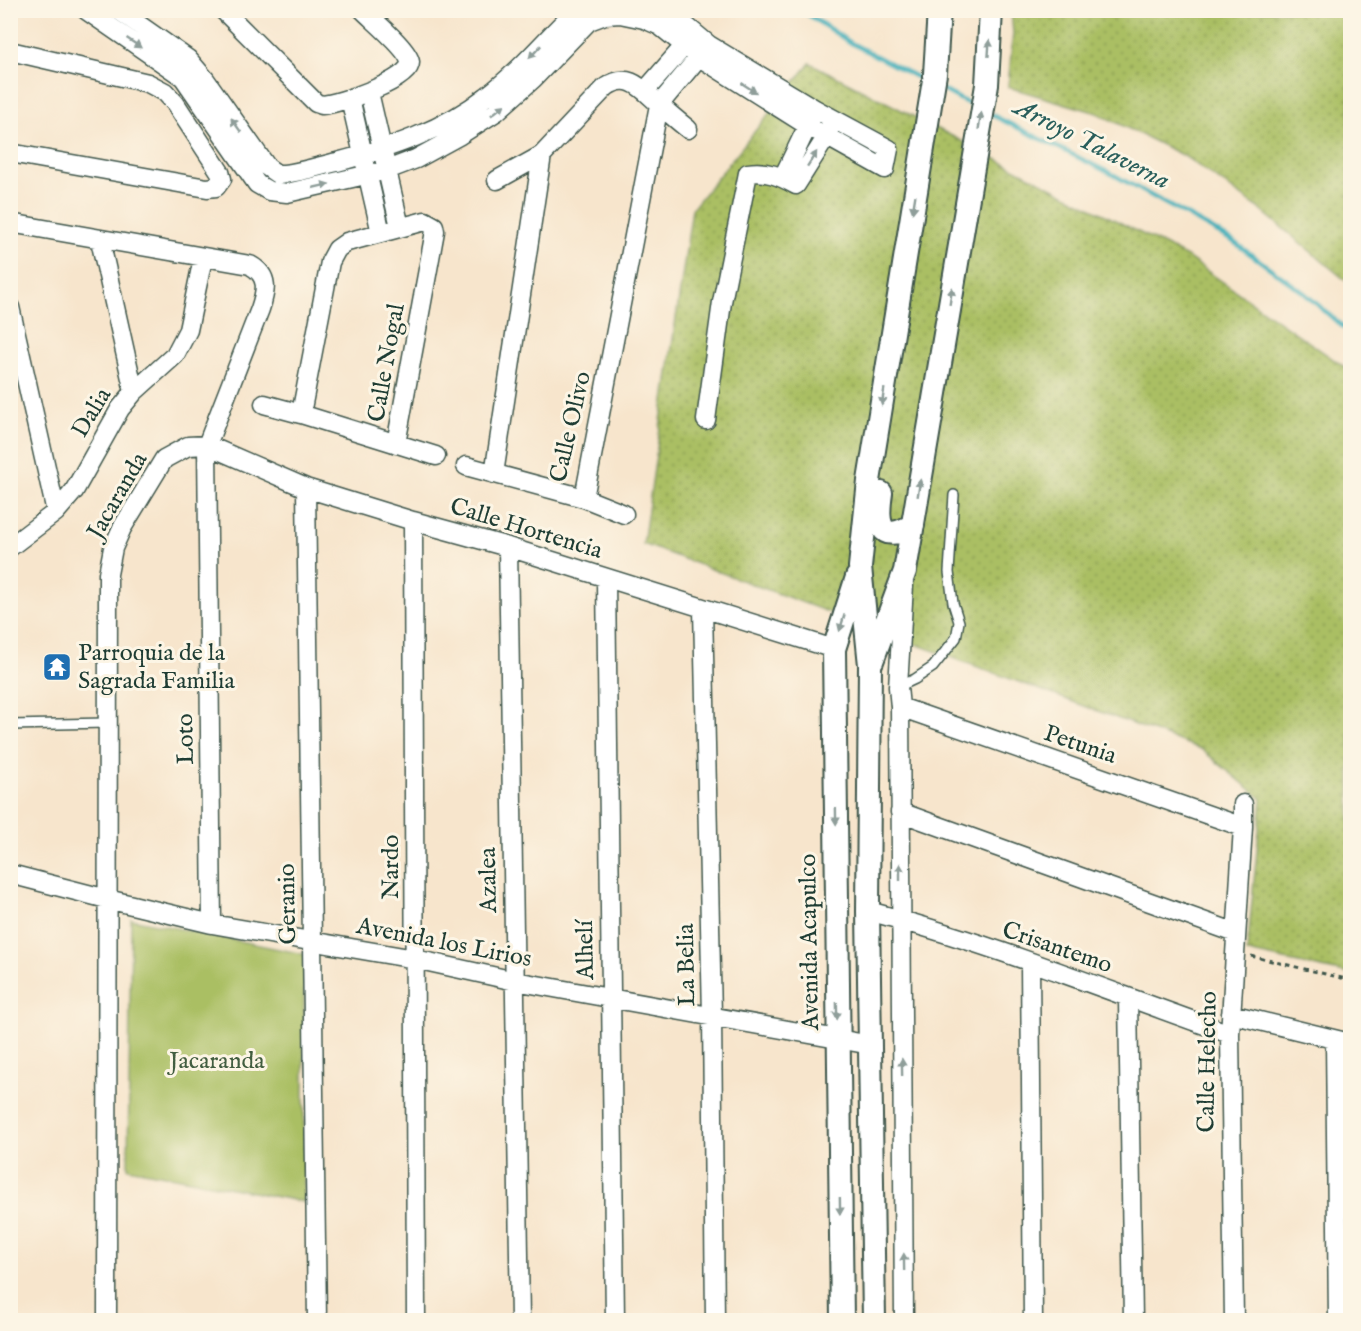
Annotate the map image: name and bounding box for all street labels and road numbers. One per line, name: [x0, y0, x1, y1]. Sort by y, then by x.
street label: Calle Nogal: [361, 301, 413, 425]
street label: Calle Olivo: [543, 368, 599, 486]
street label: Dalia: [65, 382, 119, 444]
street label: Jacaranda: [79, 446, 156, 548]
street label: Calle Hortencia: [446, 491, 607, 567]
street label: Loto: [170, 713, 202, 765]
street label: Petunia: [1040, 718, 1121, 772]
street label: Nardo: [376, 834, 407, 900]
street label: Azalea: [473, 846, 505, 914]
street label: Avenida Acapulco: [793, 853, 827, 1032]
street label: Geranio: [272, 863, 304, 945]
street label: Avenida los Lirios: [353, 911, 534, 975]
street label: Crisantemo: [998, 915, 1116, 981]
street label: Alhelí: [570, 918, 602, 981]
street label: La Belia: [671, 923, 703, 1007]
street label: Calle Helecho: [1191, 991, 1225, 1133]

